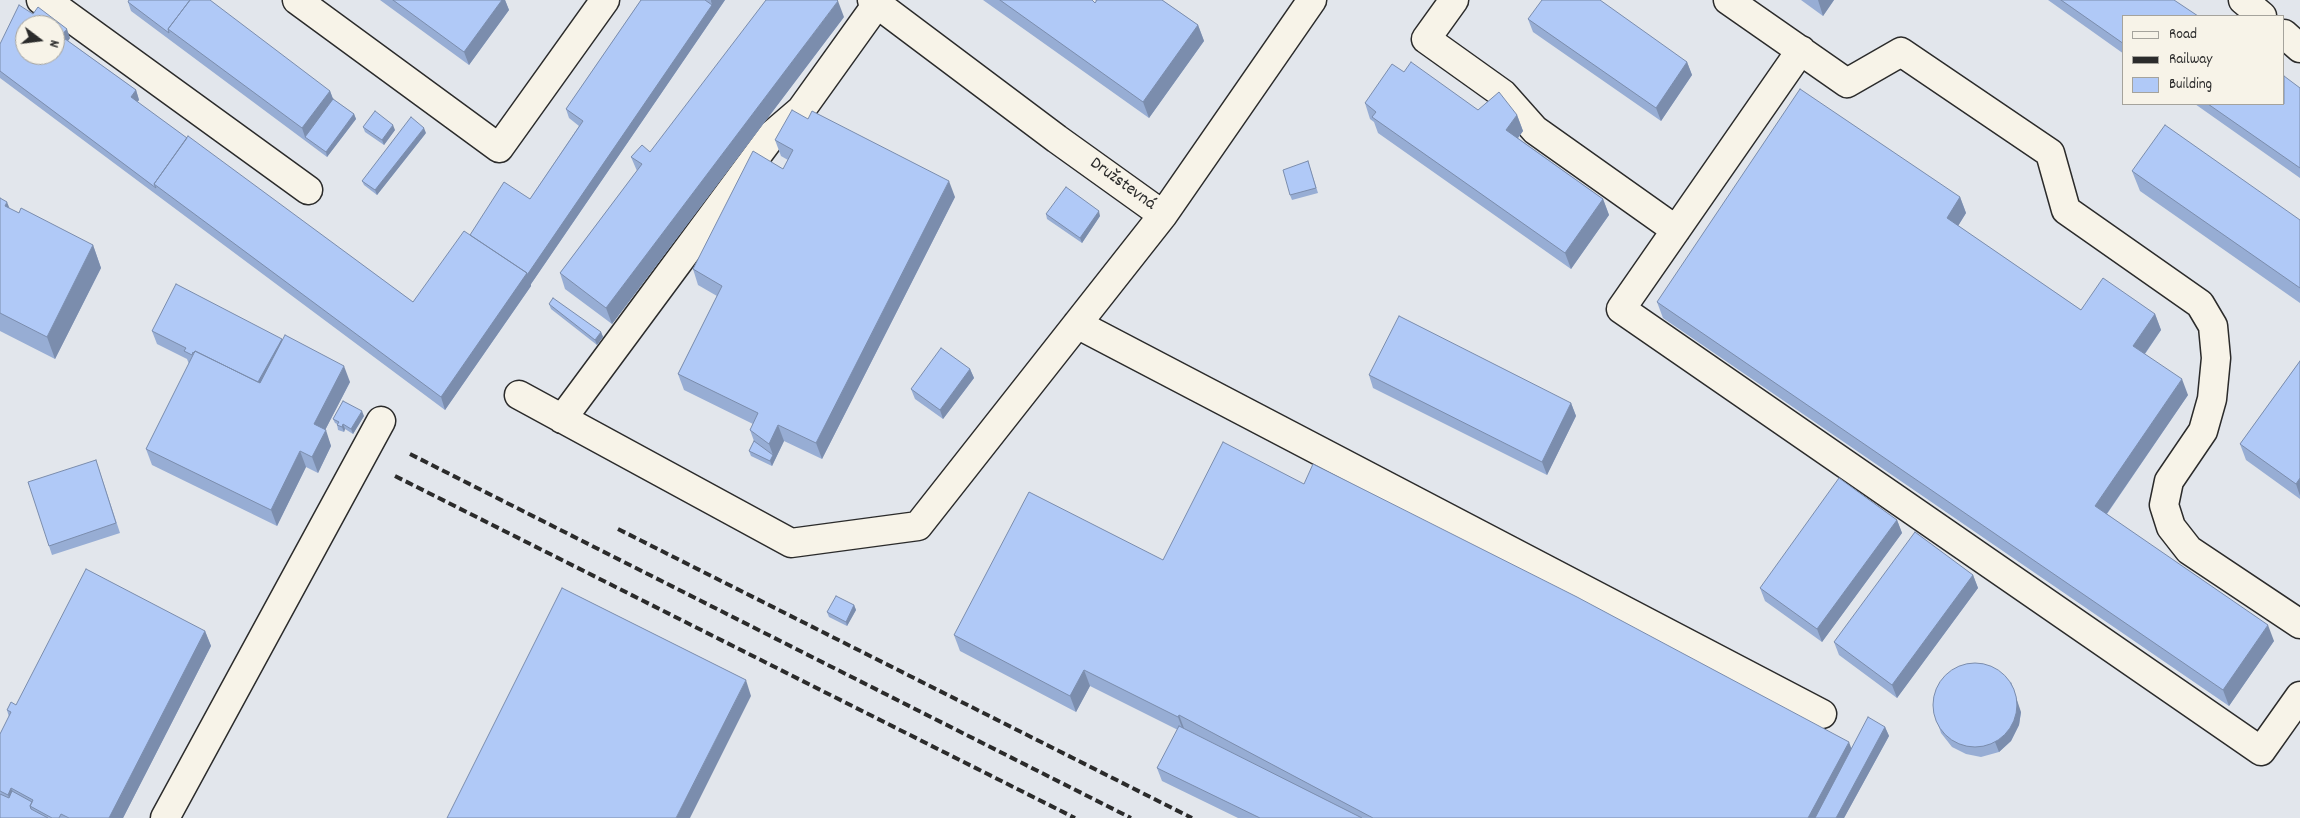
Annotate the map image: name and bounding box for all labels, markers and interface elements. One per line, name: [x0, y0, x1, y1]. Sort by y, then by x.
north arrow: [15, 15, 65, 65]
legend: [2122, 15, 2285, 105]
text: Road: [2169, 24, 2197, 46]
text: N: [43, 38, 64, 50]
text: Railway: [2169, 49, 2212, 71]
text: Building: [2169, 74, 2212, 96]
street label: Družstevná: [1085, 154, 1159, 216]

